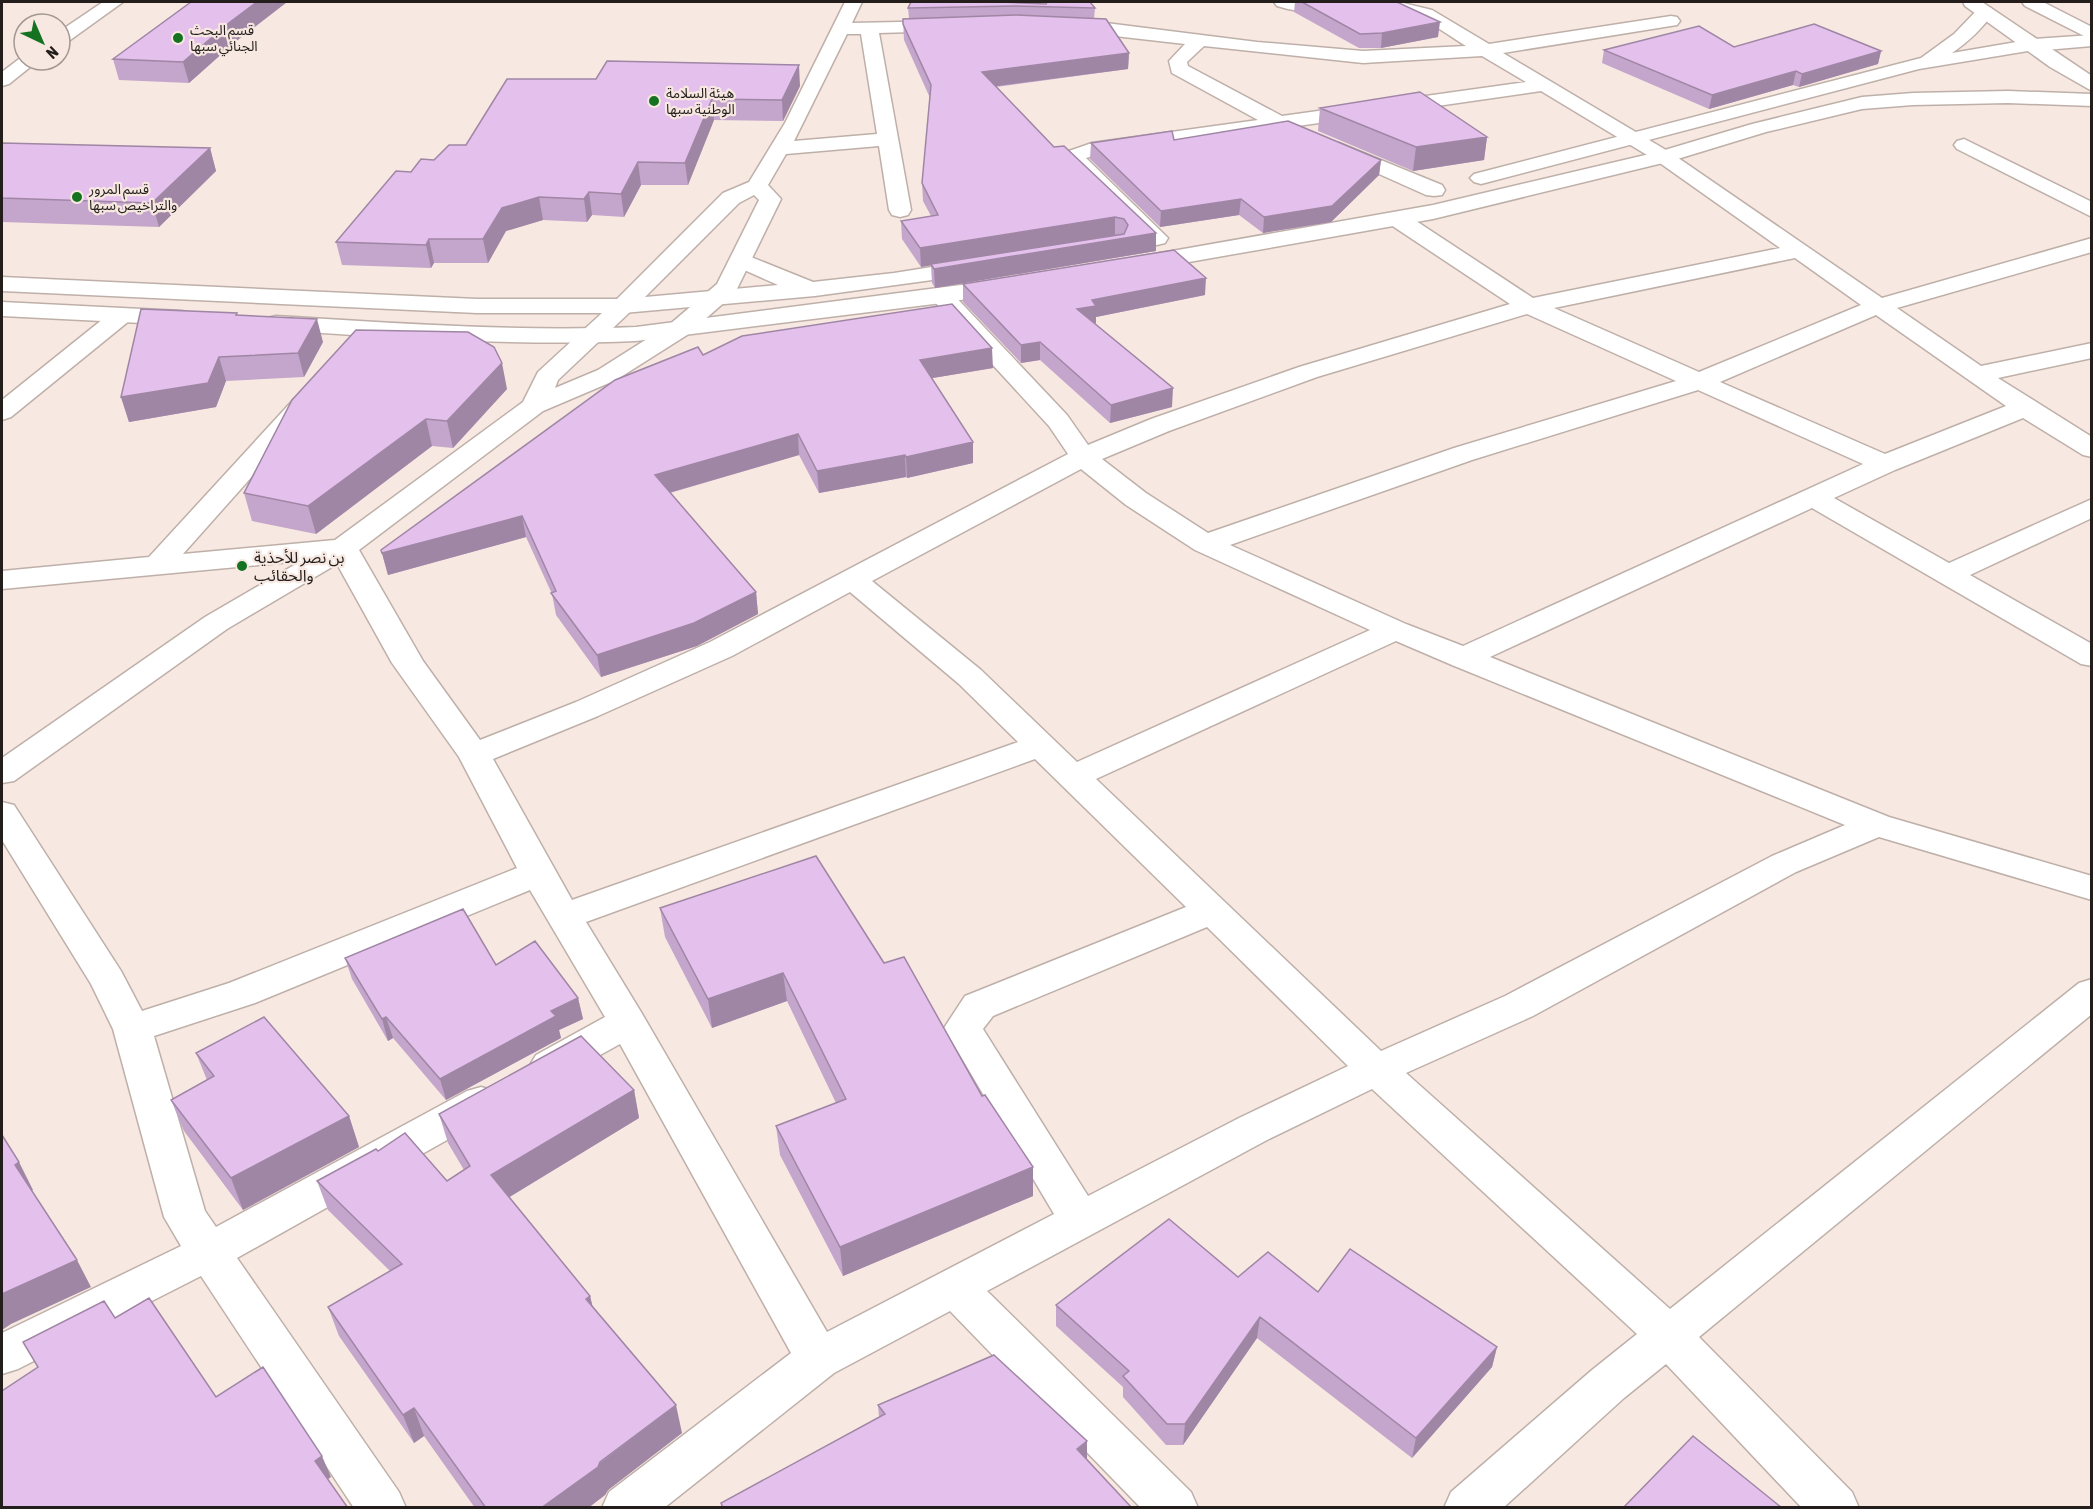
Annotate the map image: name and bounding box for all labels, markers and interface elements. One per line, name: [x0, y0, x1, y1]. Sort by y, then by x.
north arrow: [12, 12, 72, 72]
place label: قسم البحث الجنائي سبها: [190, 22, 258, 57]
marker: قسم البحث الجنائي سبها: [171, 31, 185, 45]
text: N: [43, 43, 62, 63]
place label: هيئة السلامة الوطنية سبها: [666, 85, 735, 118]
marker: هيئة السلامة الوطنية سبها: [647, 94, 661, 108]
place label: قسم المرور والتراخيص سبها: [88, 181, 177, 214]
marker: قسم المرور والتراخيص سبها: [70, 190, 84, 204]
place label: بن نصر للأحذية والحقائب: [254, 548, 344, 585]
marker: بن نصر للأحذية والحقائب: [235, 559, 249, 573]

